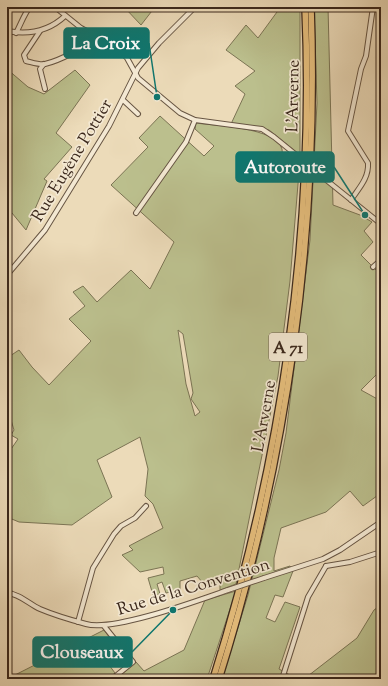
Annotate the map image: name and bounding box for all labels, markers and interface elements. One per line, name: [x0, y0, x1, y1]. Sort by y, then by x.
callout: La Croix: [64, 28, 149, 58]
text: La Croix: [72, 32, 141, 58]
street label: L'Arverne: [281, 59, 307, 133]
street label: Rue Eugène Pottier: [27, 95, 119, 227]
callout: Autoroute: [236, 152, 334, 182]
text: Autoroute: [244, 156, 327, 182]
road number: A 71: [269, 333, 307, 361]
street label: L'Arverne: [247, 378, 283, 454]
street label: Rue de la Convention: [114, 553, 273, 623]
callout: Clouseaux: [33, 637, 132, 667]
text: Clouseaux: [40, 641, 124, 667]

